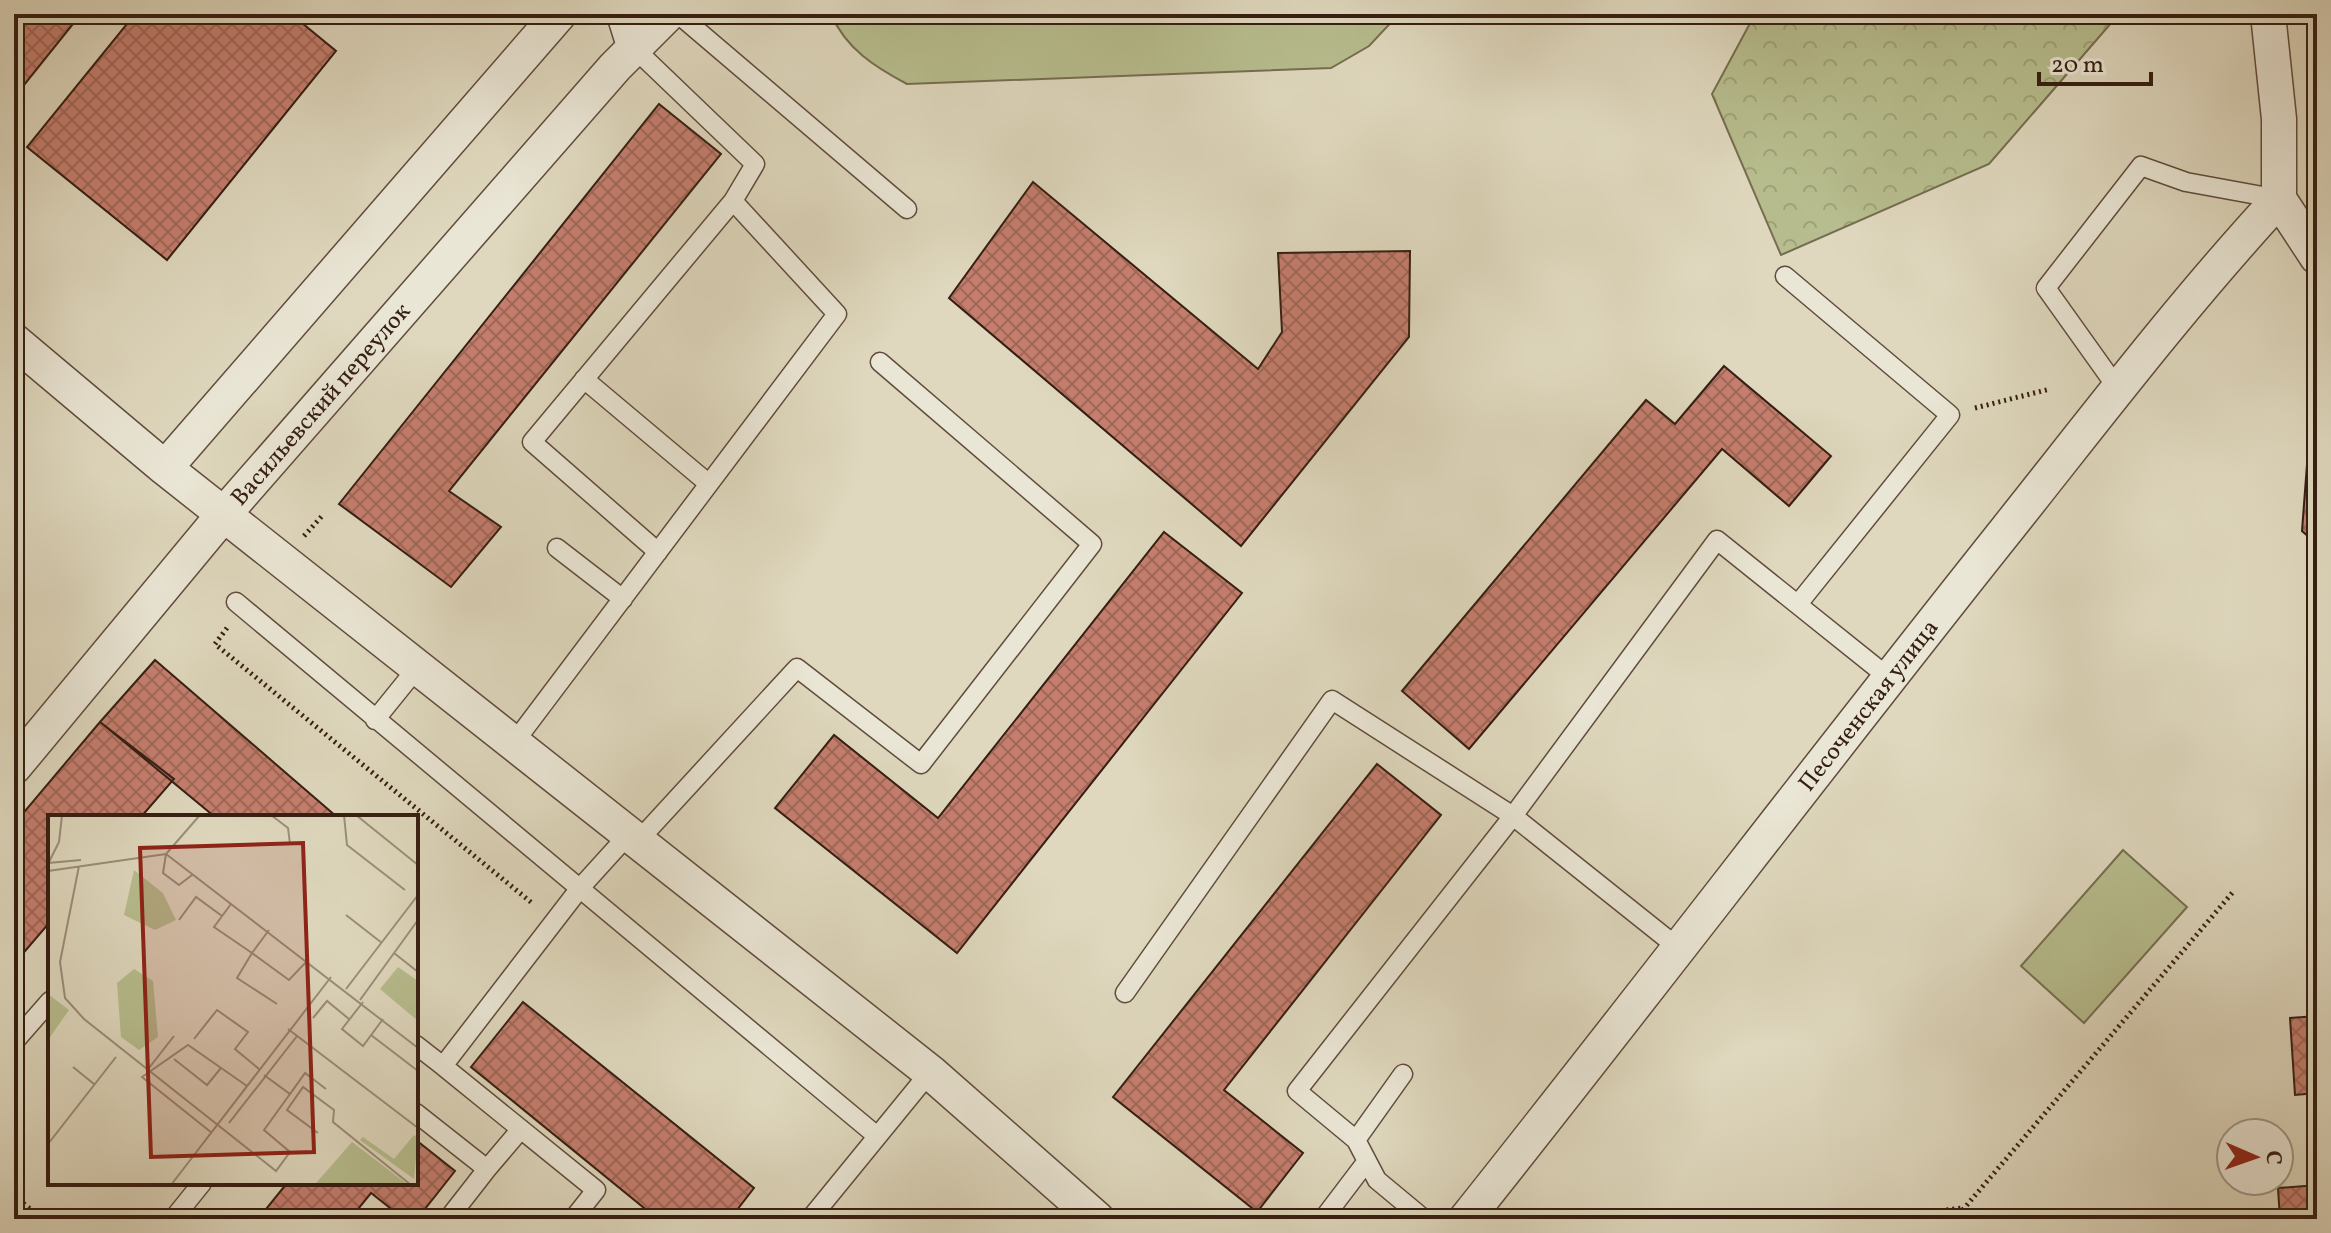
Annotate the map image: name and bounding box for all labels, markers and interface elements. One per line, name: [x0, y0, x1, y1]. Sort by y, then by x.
scale bar: [2039, 36, 2151, 86]
text: 20 m: [2051, 49, 2104, 83]
street label: Васильевский переулок: [224, 296, 420, 514]
street label: Песоченская улица: [1791, 613, 1948, 800]
inset map: [48, 815, 418, 1185]
north arrow: [2215, 1117, 2295, 1197]
text: С: [2257, 1150, 2288, 1165]

